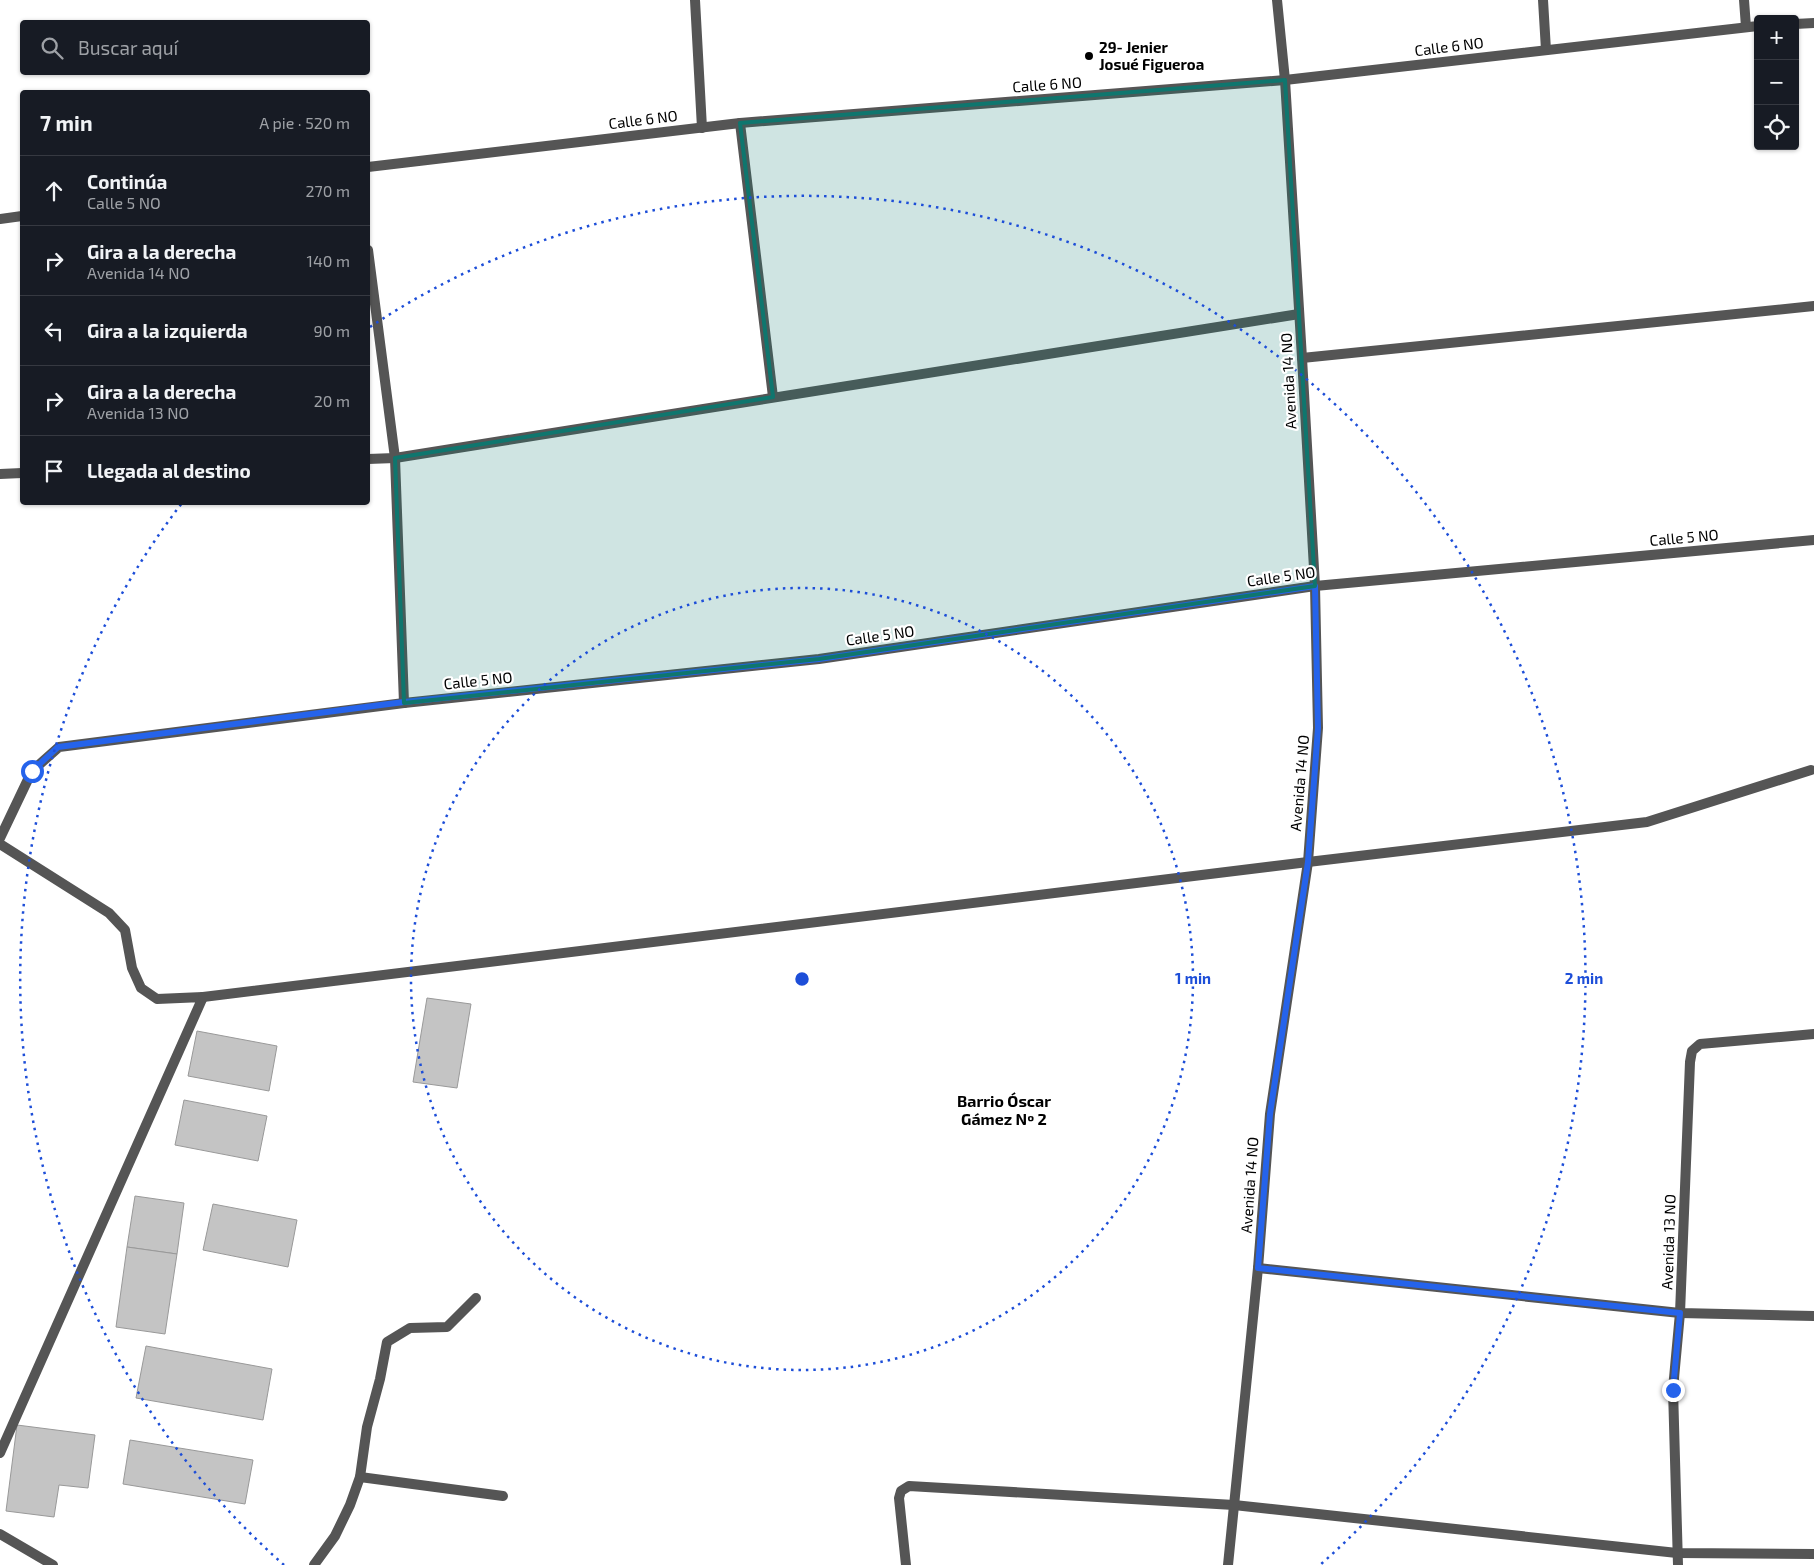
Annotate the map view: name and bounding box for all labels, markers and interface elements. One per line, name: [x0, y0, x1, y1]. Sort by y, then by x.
map controls: [1754, 15, 1799, 150]
button: +: [1754, 15, 1799, 60]
search box: [20, 20, 370, 75]
street label: Calle 6 NO: [1413, 33, 1485, 59]
icon: search: [38, 34, 66, 62]
text: Buscar aquí: [78, 36, 178, 59]
place label: 29- Jenier Josué Figueroa: [1099, 38, 1204, 73]
marker: 29- Jenier Josué Figueroa: [1083, 50, 1095, 62]
button: −: [1754, 60, 1799, 105]
street label: Calle 6 NO: [1012, 73, 1082, 95]
button: locate: [1754, 105, 1799, 150]
street label: Calle 6 NO: [607, 106, 679, 132]
text: 7 min: [40, 110, 93, 135]
text: A pie · 520 m: [259, 113, 350, 132]
text: Continúa: [87, 170, 167, 193]
icon: ahead: [40, 177, 68, 205]
text: 270 m: [306, 181, 350, 200]
text: Calle 5 NO: [87, 193, 161, 212]
text: Gira a la derecha: [87, 240, 236, 263]
icon: right: [40, 247, 68, 275]
text: 140 m: [307, 251, 350, 270]
text: Avenida 14 NO: [87, 263, 190, 282]
icon: left: [40, 317, 68, 345]
text: Gira a la izquierda: [87, 319, 248, 342]
text: 90 m: [314, 321, 350, 340]
street label: Avenida 14 NO: [1276, 332, 1300, 430]
text: Gira a la derecha: [87, 380, 236, 403]
icon: right: [40, 387, 68, 415]
text: 20 m: [314, 391, 350, 410]
text: Avenida 13 NO: [87, 403, 189, 422]
icon: arrive: [40, 457, 68, 485]
text: Llegada al destino: [87, 459, 251, 482]
street label: Calle 5 NO: [1649, 525, 1719, 549]
street label: Calle 5 NO: [1246, 562, 1316, 590]
street label: Calle 5 NO: [845, 621, 915, 649]
street label: Calle 5 NO: [443, 667, 513, 693]
street label: Avenida 14 NO: [1286, 734, 1312, 832]
route start: [21, 760, 44, 783]
text: 1 min: [1175, 969, 1211, 987]
text: 2 min: [1565, 969, 1603, 987]
centre of rings: [793, 970, 811, 988]
district label: Barrio Óscar Gámez Nº 2: [957, 1091, 1051, 1128]
street label: Avenida 14 NO: [1237, 1136, 1261, 1234]
street label: Avenida 13 NO: [1657, 1194, 1679, 1290]
route end: [1662, 1379, 1685, 1402]

